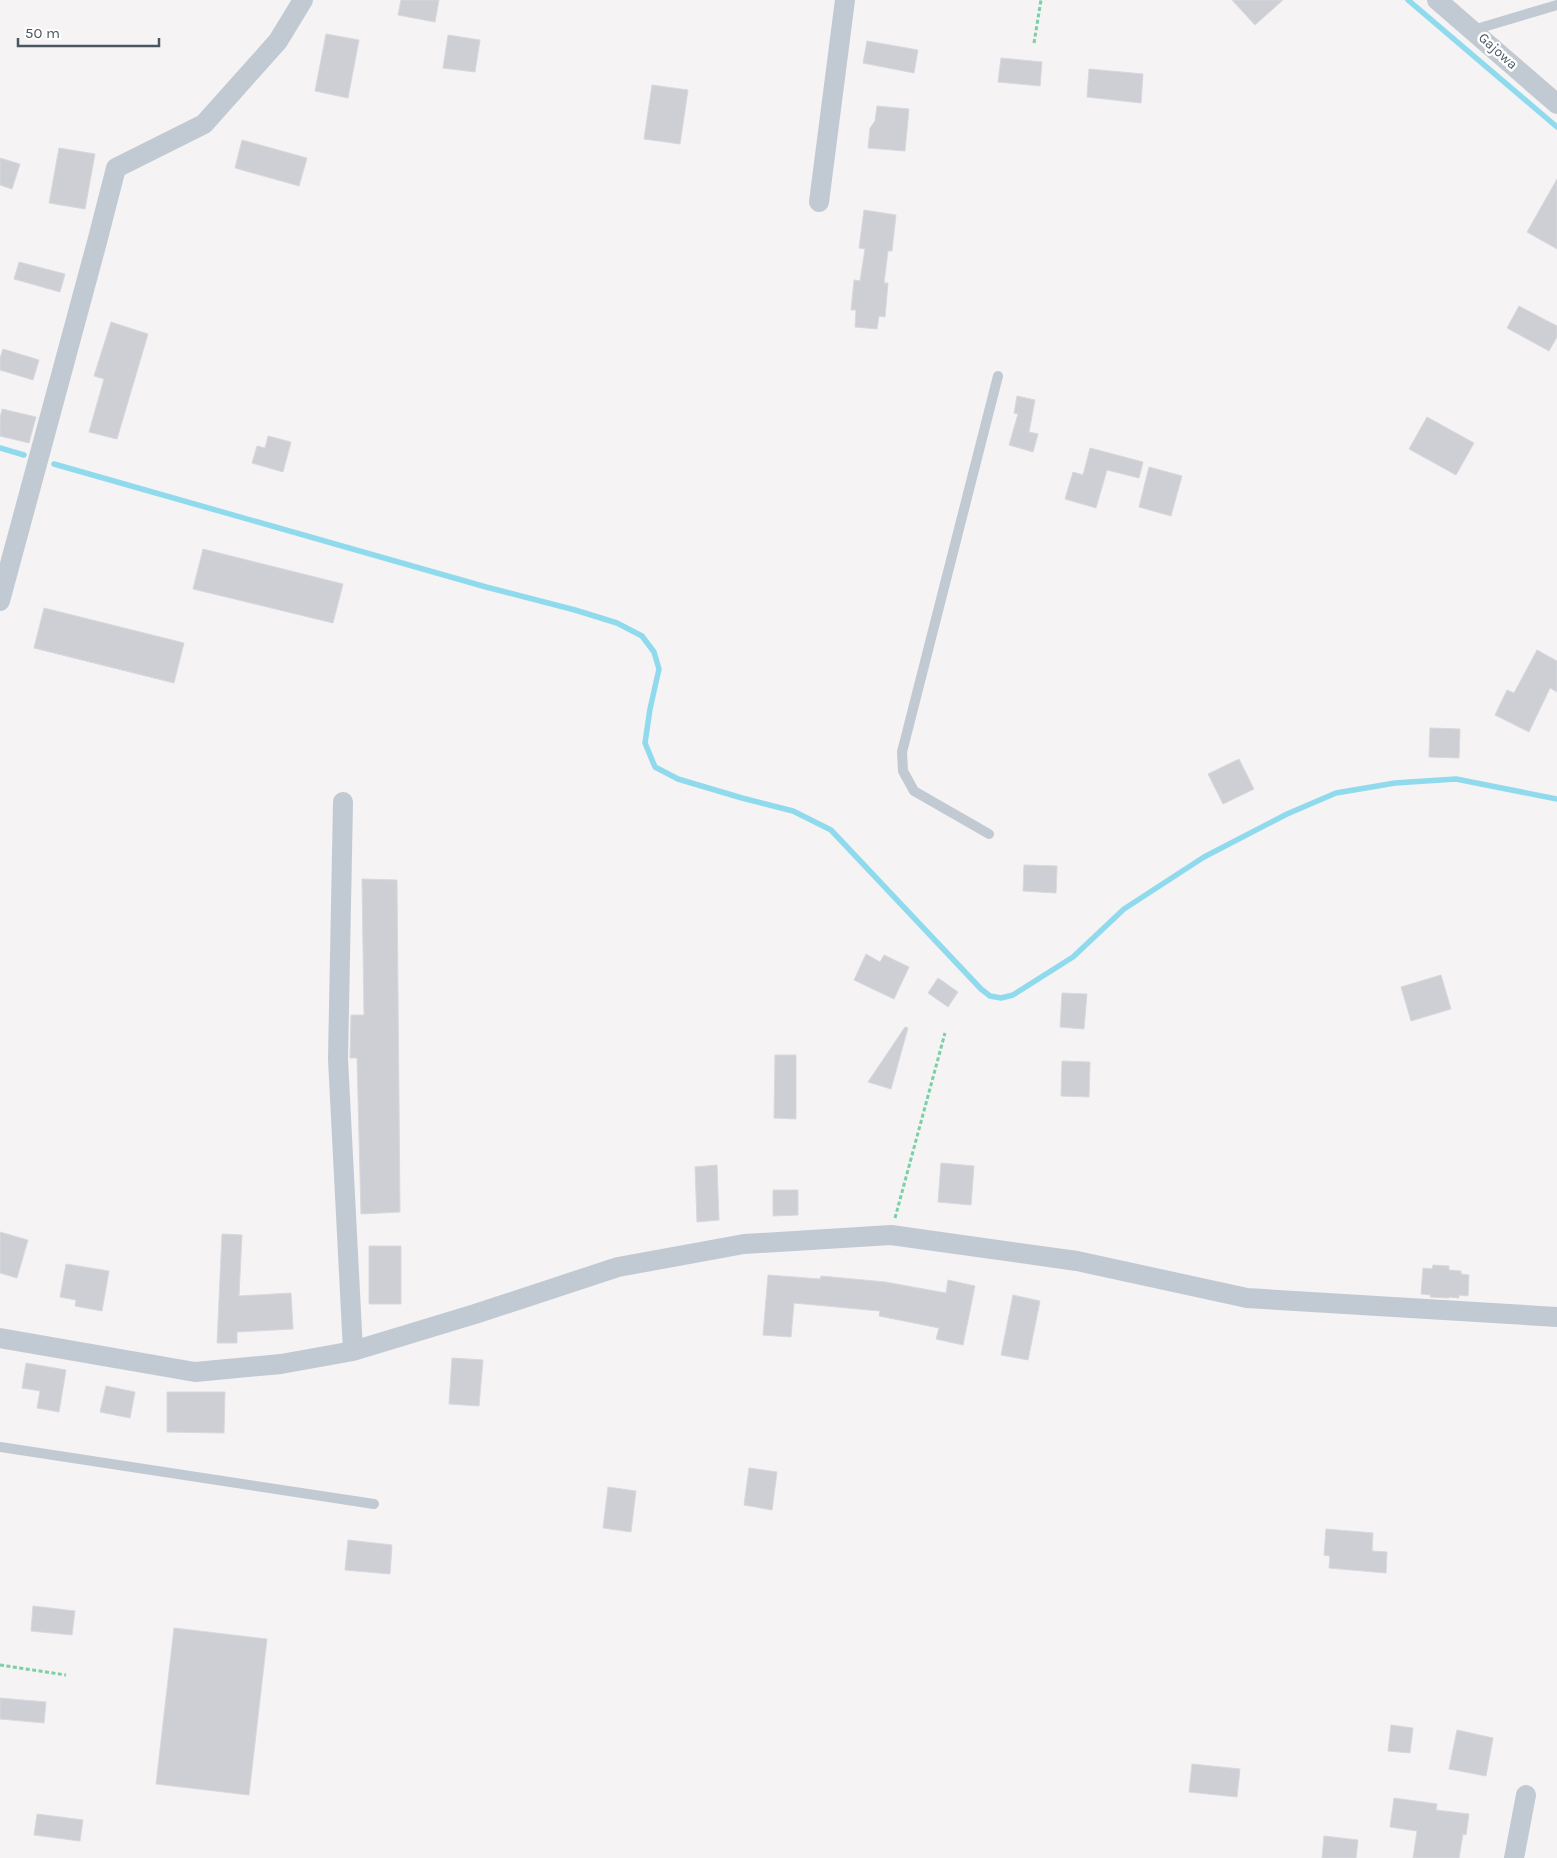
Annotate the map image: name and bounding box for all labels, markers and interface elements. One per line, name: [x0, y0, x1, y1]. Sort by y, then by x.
scale bar: [18, 15, 159, 47]
text: 50 m: [25, 24, 60, 42]
street label: Gajowa: [1475, 29, 1521, 73]

